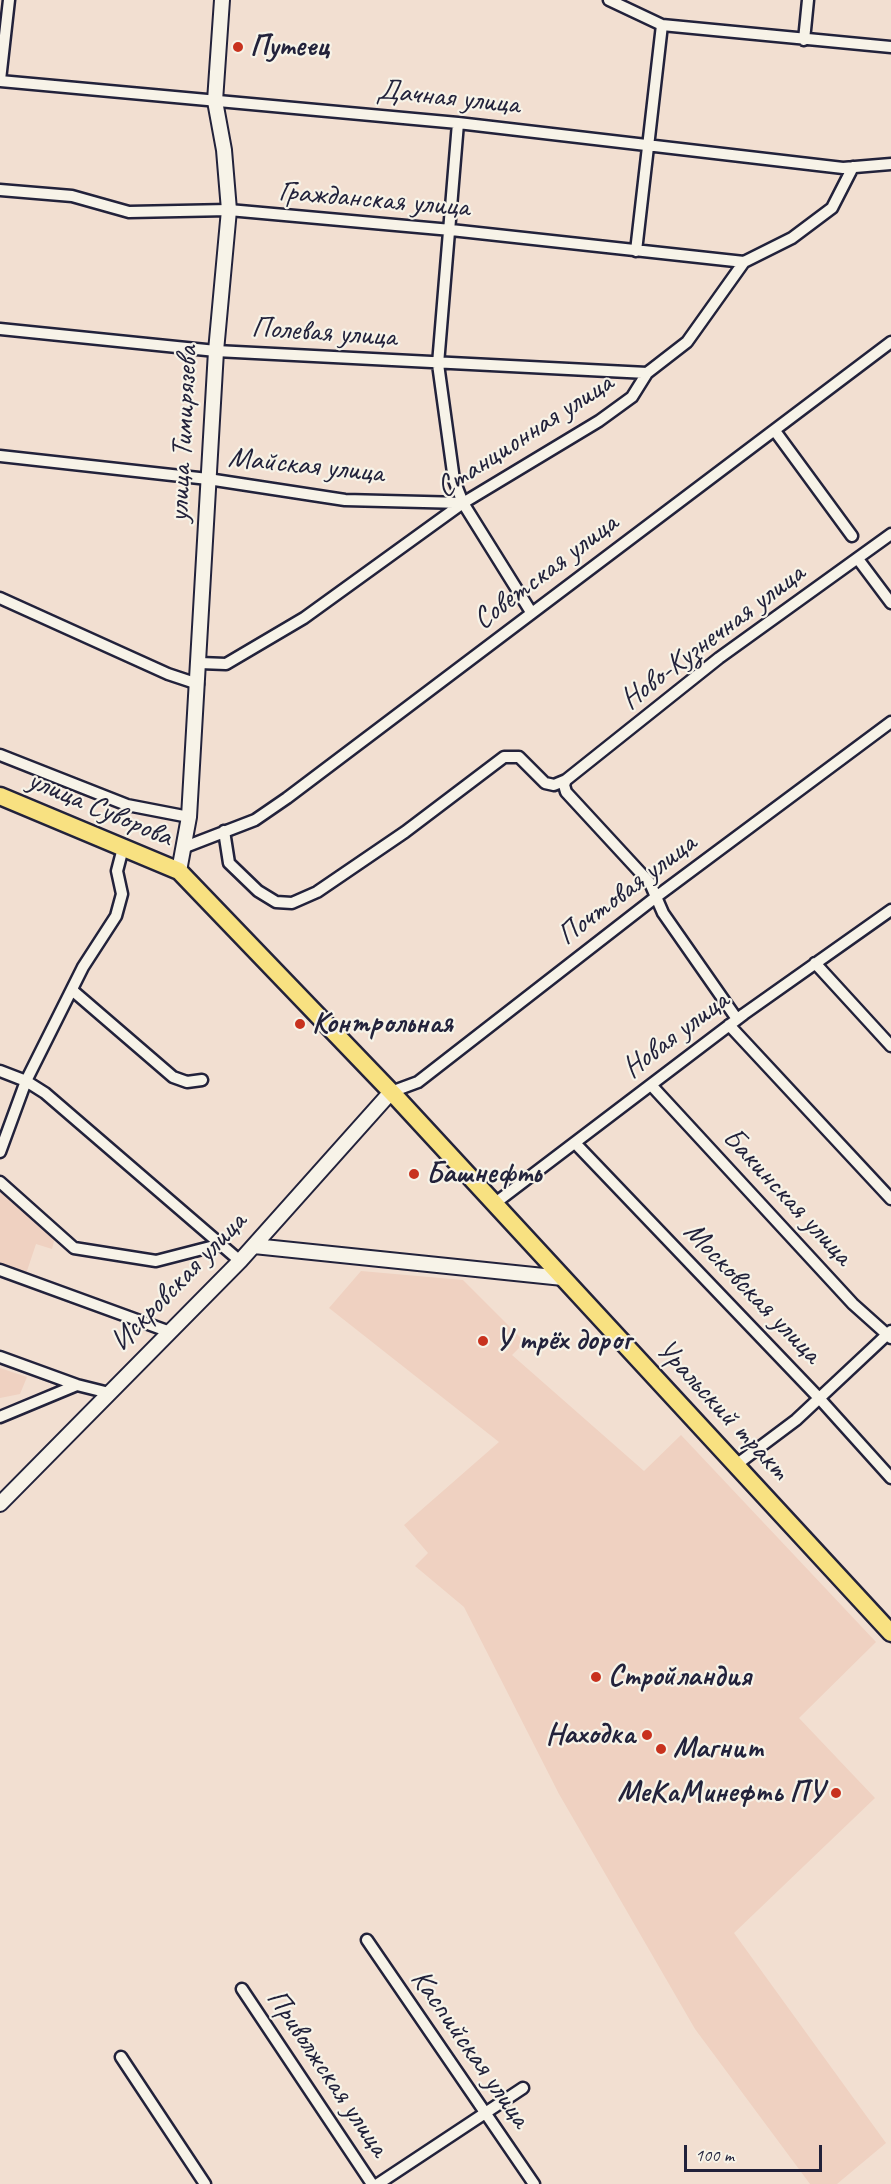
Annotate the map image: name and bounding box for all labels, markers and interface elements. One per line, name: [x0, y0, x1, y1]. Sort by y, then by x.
place label: Путеец: [250, 29, 329, 65]
marker: Путеец: [231, 40, 245, 54]
street label: Дачная улица: [375, 73, 521, 123]
street label: Гражданская улица: [277, 174, 471, 226]
street label: Полевая улица: [250, 310, 398, 356]
street label: улица Тимирязева: [161, 345, 207, 523]
street label: Станционная улица: [430, 366, 620, 506]
street label: Майская улица: [226, 440, 386, 492]
street label: Советская улица: [467, 506, 625, 638]
street label: Ново-Кузнечная улица: [614, 556, 812, 718]
street label: улица Суворова: [22, 762, 178, 856]
street label: Почтовая улица: [550, 826, 704, 954]
street label: Новая улица: [616, 983, 736, 1087]
place label: Контрольная: [312, 1006, 452, 1042]
marker: Контрольная: [293, 1017, 307, 1031]
street label: Бакинская улица: [714, 1121, 860, 1273]
place label: Башнефть: [426, 1156, 541, 1192]
marker: Башнефть: [407, 1167, 421, 1181]
street label: Искровская улица: [103, 1205, 255, 1359]
street label: Московская улица: [675, 1215, 829, 1371]
place label: У трёх дорог: [495, 1323, 631, 1359]
street label: Уральский тракт: [648, 1332, 796, 1488]
marker: У трёх дорог: [476, 1334, 490, 1348]
place label: Стройландия: [608, 1659, 751, 1695]
marker: Стройландия: [589, 1670, 603, 1684]
place label: Находка: [546, 1717, 635, 1753]
marker: Находка: [640, 1728, 654, 1742]
place label: Магнит: [673, 1731, 764, 1767]
marker: Магнит: [654, 1742, 668, 1756]
place label: МеКаМинефть ПУ: [617, 1775, 824, 1811]
marker: МеКаМинефть ПУ: [829, 1786, 843, 1800]
street label: Каспийская улица: [402, 1963, 538, 2135]
street label: Приволжская улица: [258, 1982, 396, 2164]
scale bar: [687, 2133, 825, 2171]
text: 100 m: [695, 2144, 734, 2166]

